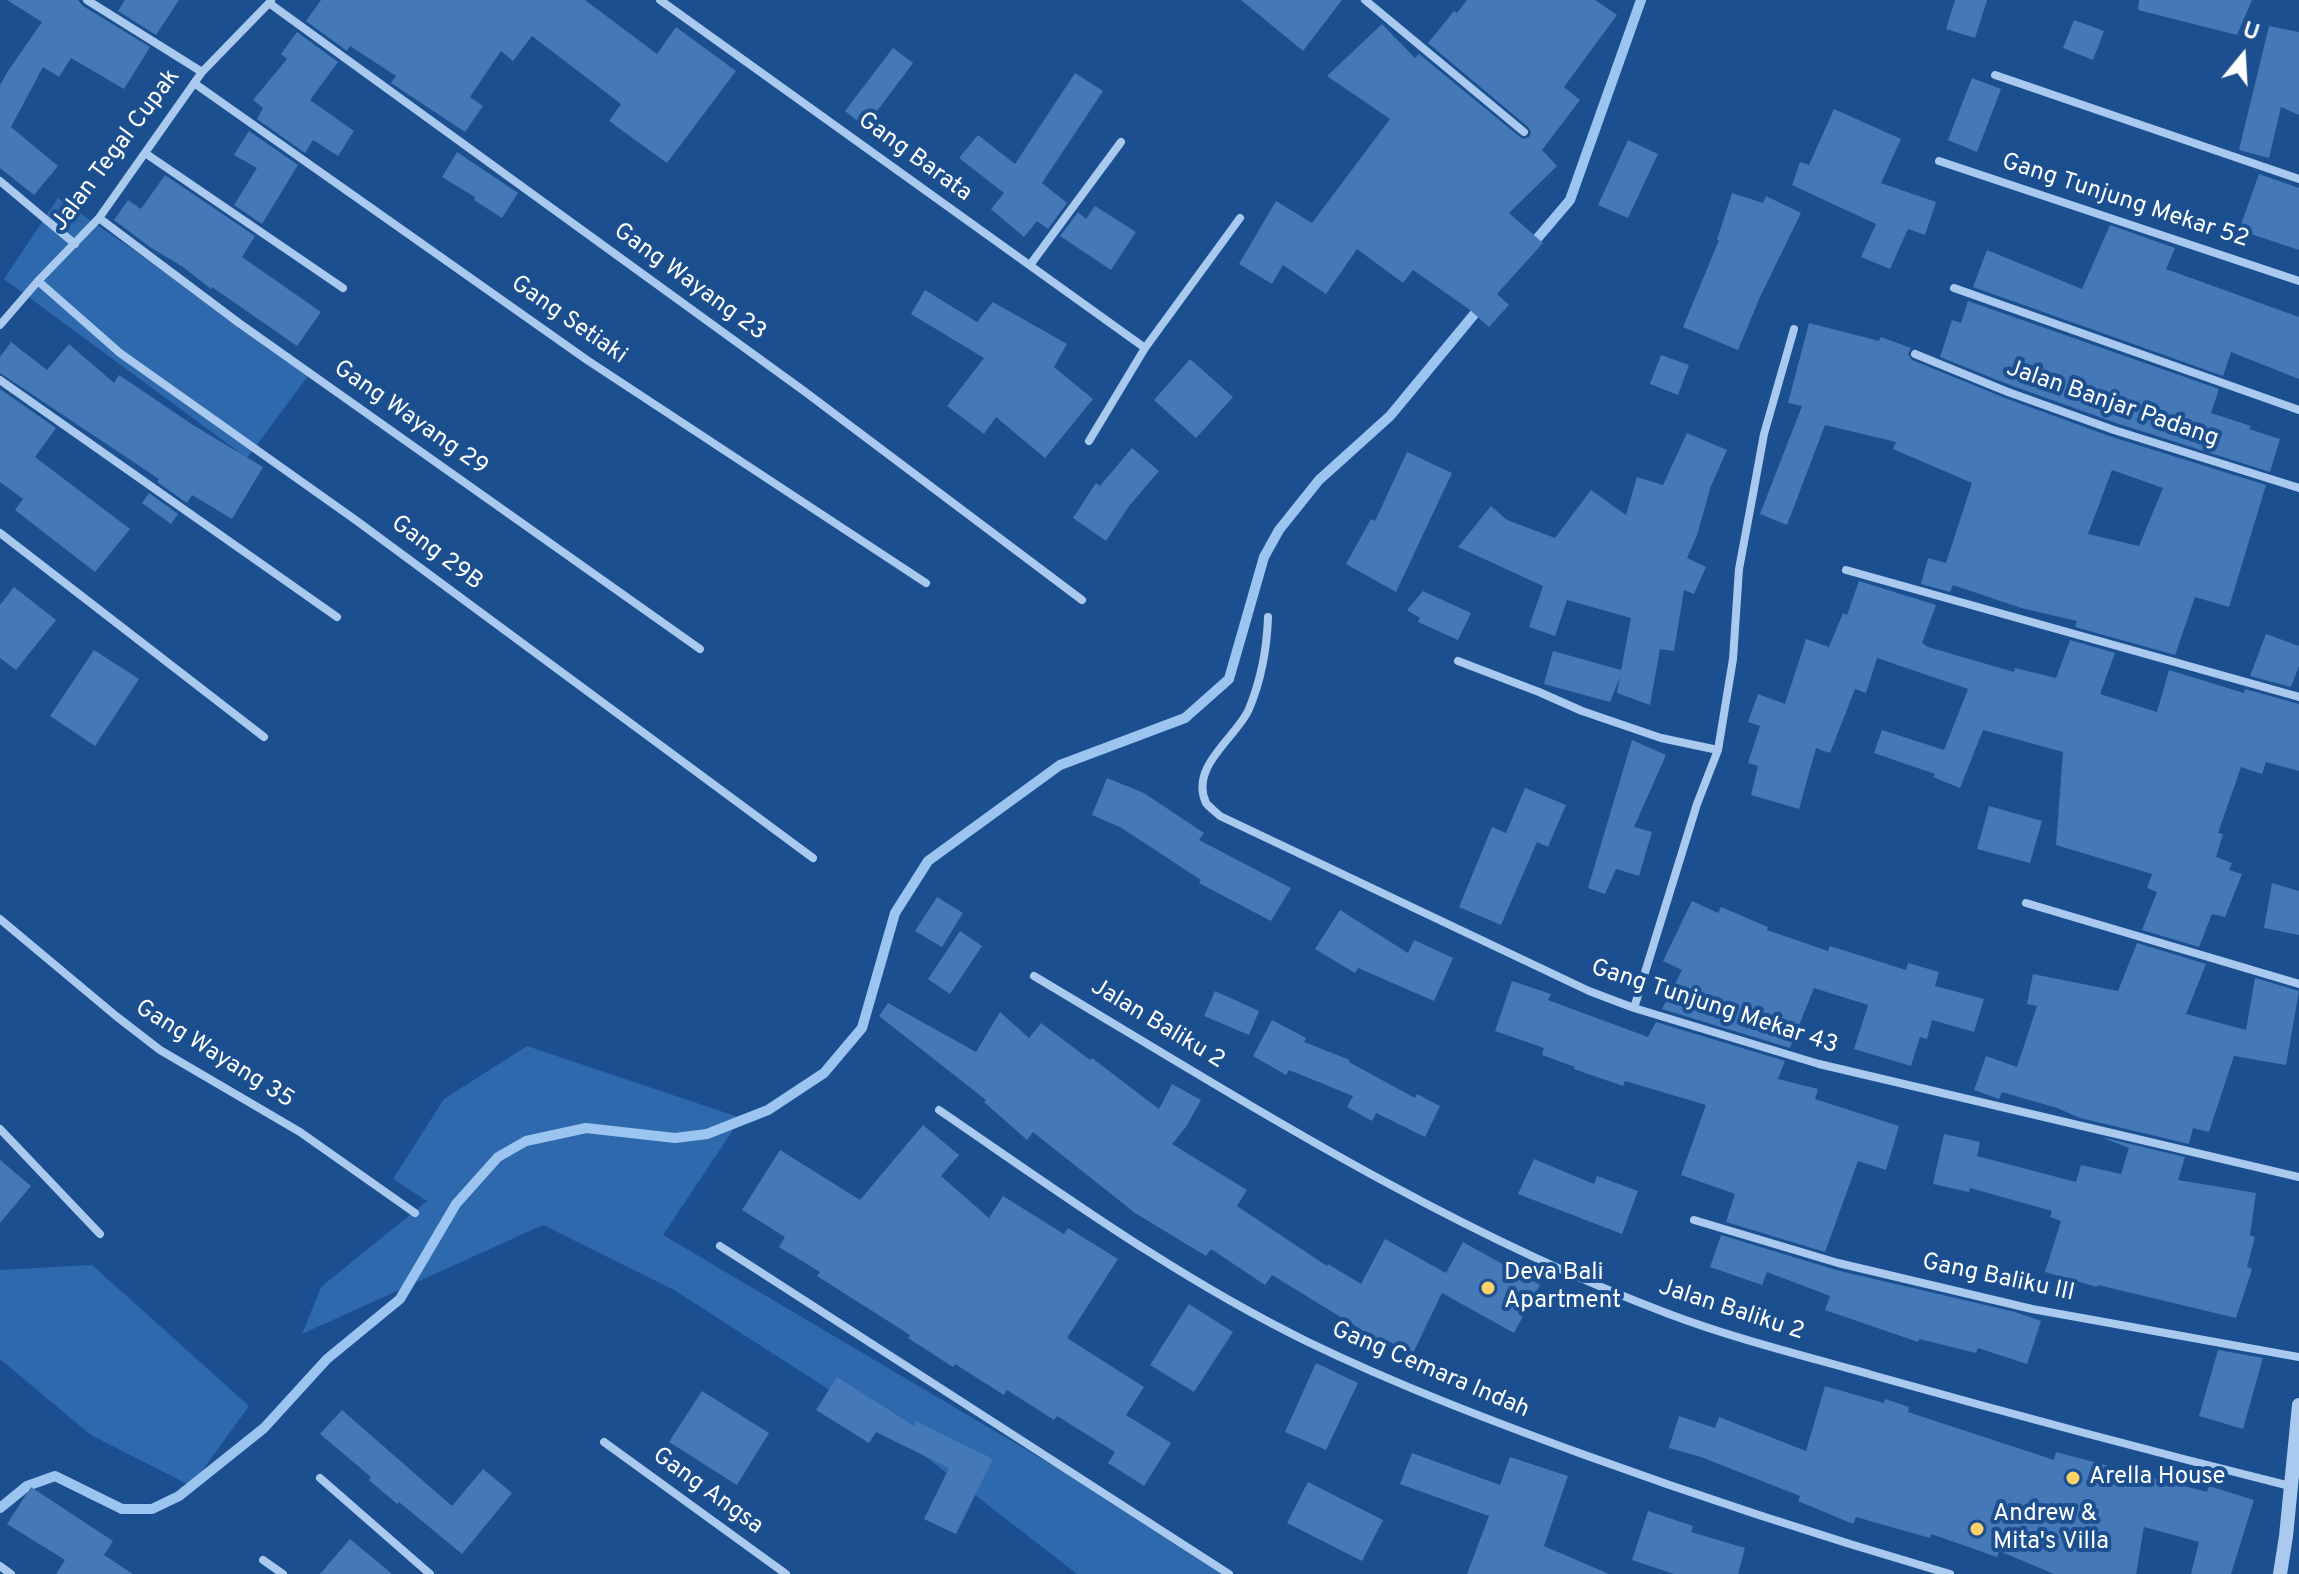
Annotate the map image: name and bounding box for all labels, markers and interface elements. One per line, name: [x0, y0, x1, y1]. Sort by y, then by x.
north arrow: [2203, 16, 2283, 96]
text: U: [2239, 17, 2262, 48]
street label: Jalan Tegal Cupak: [47, 64, 187, 238]
street label: Gang Barata: [851, 107, 977, 209]
street label: Gang Tunjung Mekar 52: [1998, 148, 2252, 256]
street label: Gang Wayang 23: [607, 218, 771, 348]
street label: Gang Setiaki: [504, 270, 632, 372]
street label: Gang Wayang 29: [327, 355, 493, 483]
street label: Jalan Banjar Padang: [2002, 355, 2222, 455]
street label: Gang 29B: [385, 510, 487, 598]
street label: Gang Tunjung Mekar 43: [1587, 954, 1841, 1062]
street label: Jalan Baliku 2: [1085, 974, 1229, 1076]
street label: Gang Wayang 35: [129, 995, 299, 1115]
street label: Gang Baliku III: [1919, 1249, 2077, 1309]
place label: Deva Bali Apartment: [1504, 1260, 1621, 1316]
street label: Jalan Baliku 2: [1655, 1274, 1807, 1348]
marker: Deva Bali Apartment: [1479, 1279, 1497, 1297]
street label: Gang Cemara Indah: [1327, 1316, 1533, 1426]
street label: Gang Angsa: [646, 1442, 768, 1542]
place label: Arella House: [2089, 1464, 2225, 1492]
marker: Arella House: [2064, 1469, 2082, 1487]
place label: Andrew & Mita's Villa: [1993, 1501, 2109, 1557]
marker: Andrew & Mita's Villa: [1968, 1520, 1986, 1538]

